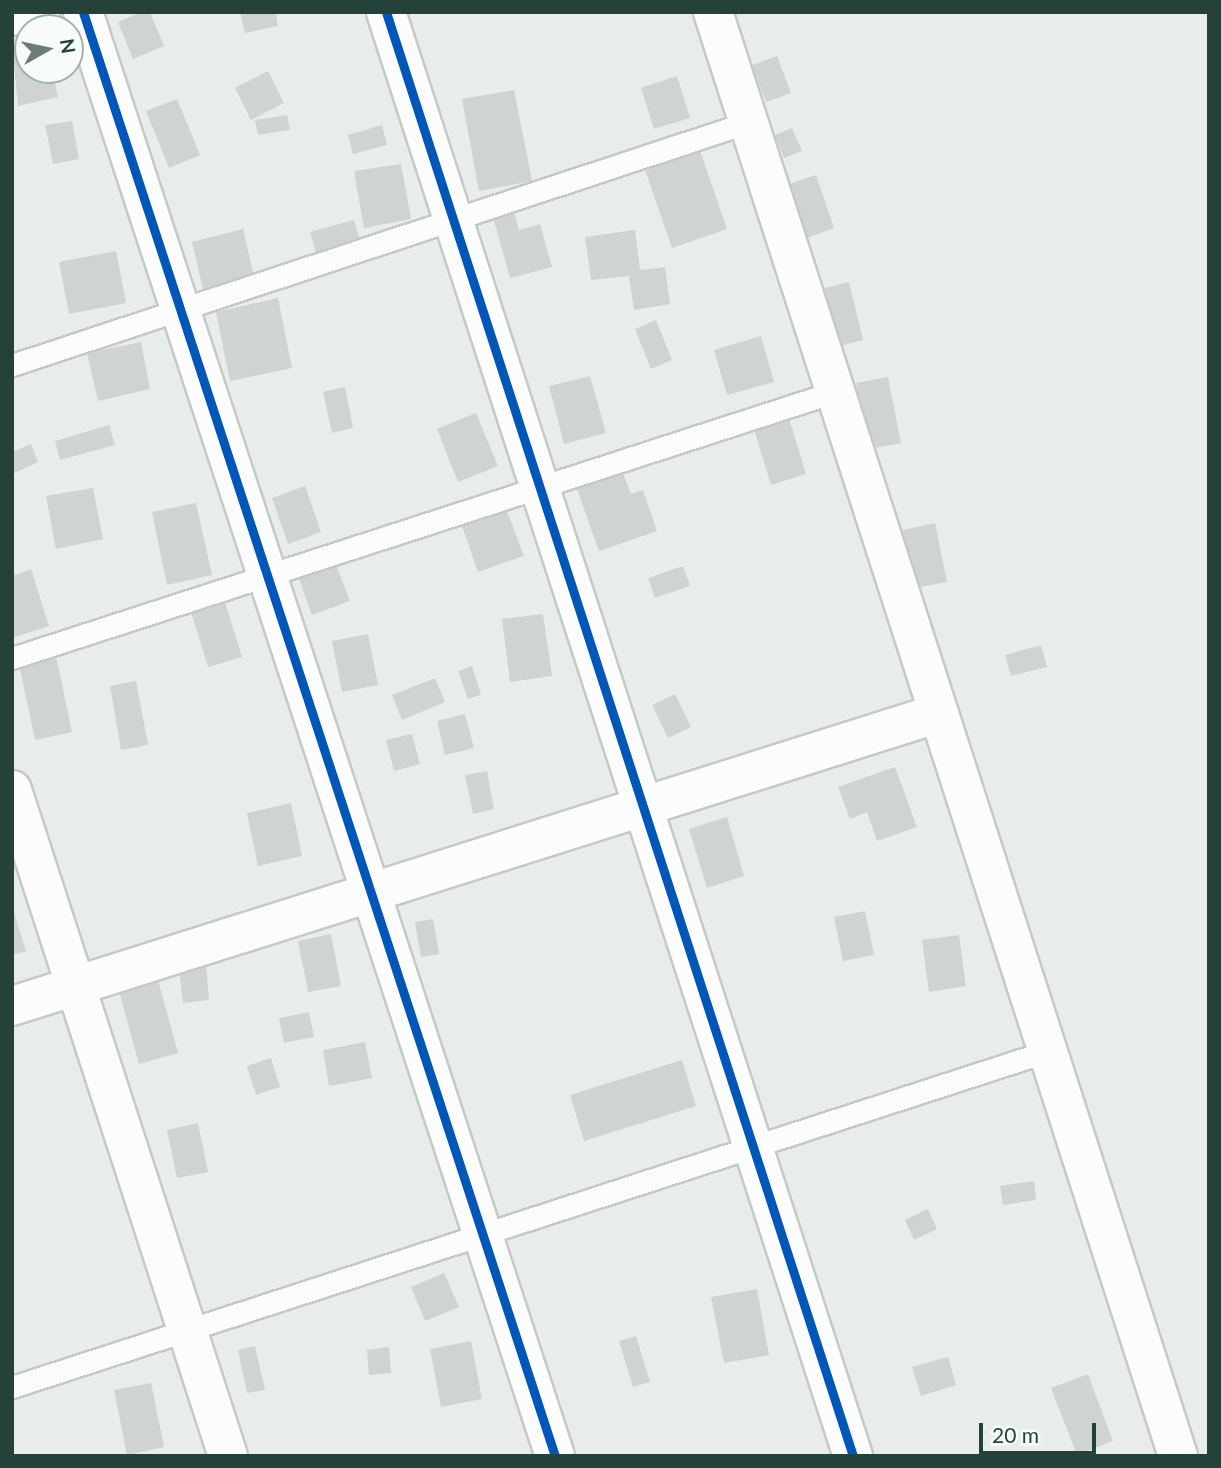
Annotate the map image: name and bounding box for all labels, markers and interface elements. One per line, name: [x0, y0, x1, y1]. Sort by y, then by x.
north arrow: [14, 14, 84, 84]
text: N: [56, 37, 81, 55]
scale bar: [983, 1408, 1100, 1452]
text: 20 m: [992, 1422, 1039, 1447]

